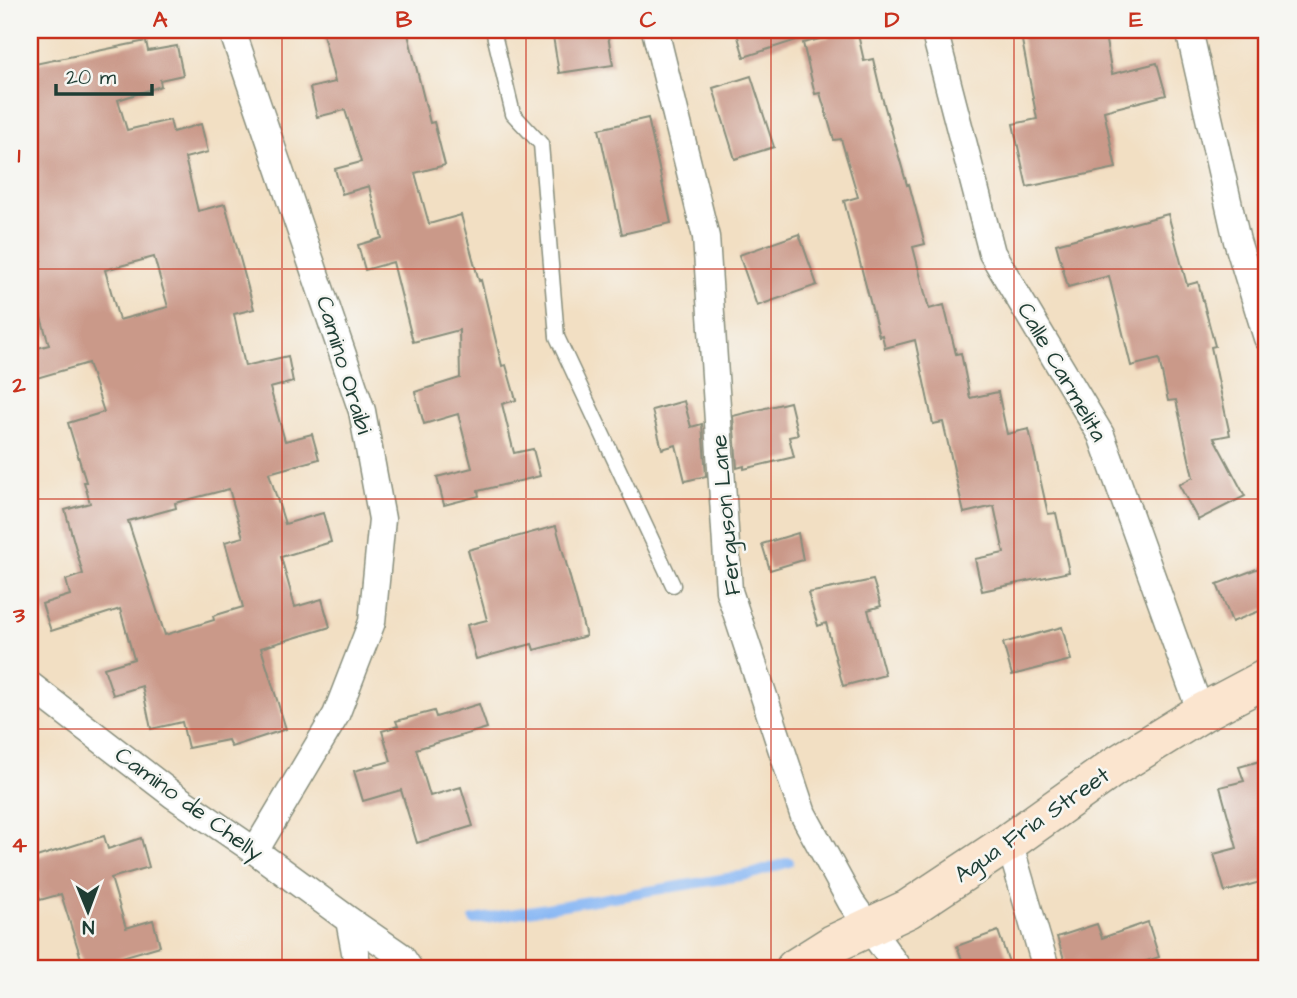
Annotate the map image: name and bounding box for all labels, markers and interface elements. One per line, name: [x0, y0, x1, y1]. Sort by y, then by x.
text: A: [153, 4, 168, 36]
text: B: [396, 4, 413, 36]
text: C: [640, 4, 657, 36]
text: D: [885, 4, 900, 36]
text: E: [1129, 4, 1143, 36]
scale bar: [56, 52, 152, 96]
text: 20 m: [66, 63, 117, 92]
text: 1: [18, 139, 21, 171]
street label: Camino Oraibi: [308, 292, 380, 438]
street label: Calle Carmelita: [1009, 296, 1115, 448]
text: 2: [11, 369, 26, 401]
street label: Ferguson Lane: [703, 433, 750, 597]
text: 3: [12, 599, 25, 631]
street label: Camino de Chelly: [108, 739, 270, 870]
street label: Agua Fria Street: [948, 759, 1117, 891]
text: 4: [11, 829, 27, 861]
north arrow: [52, 876, 122, 946]
text: N: [82, 913, 94, 940]

